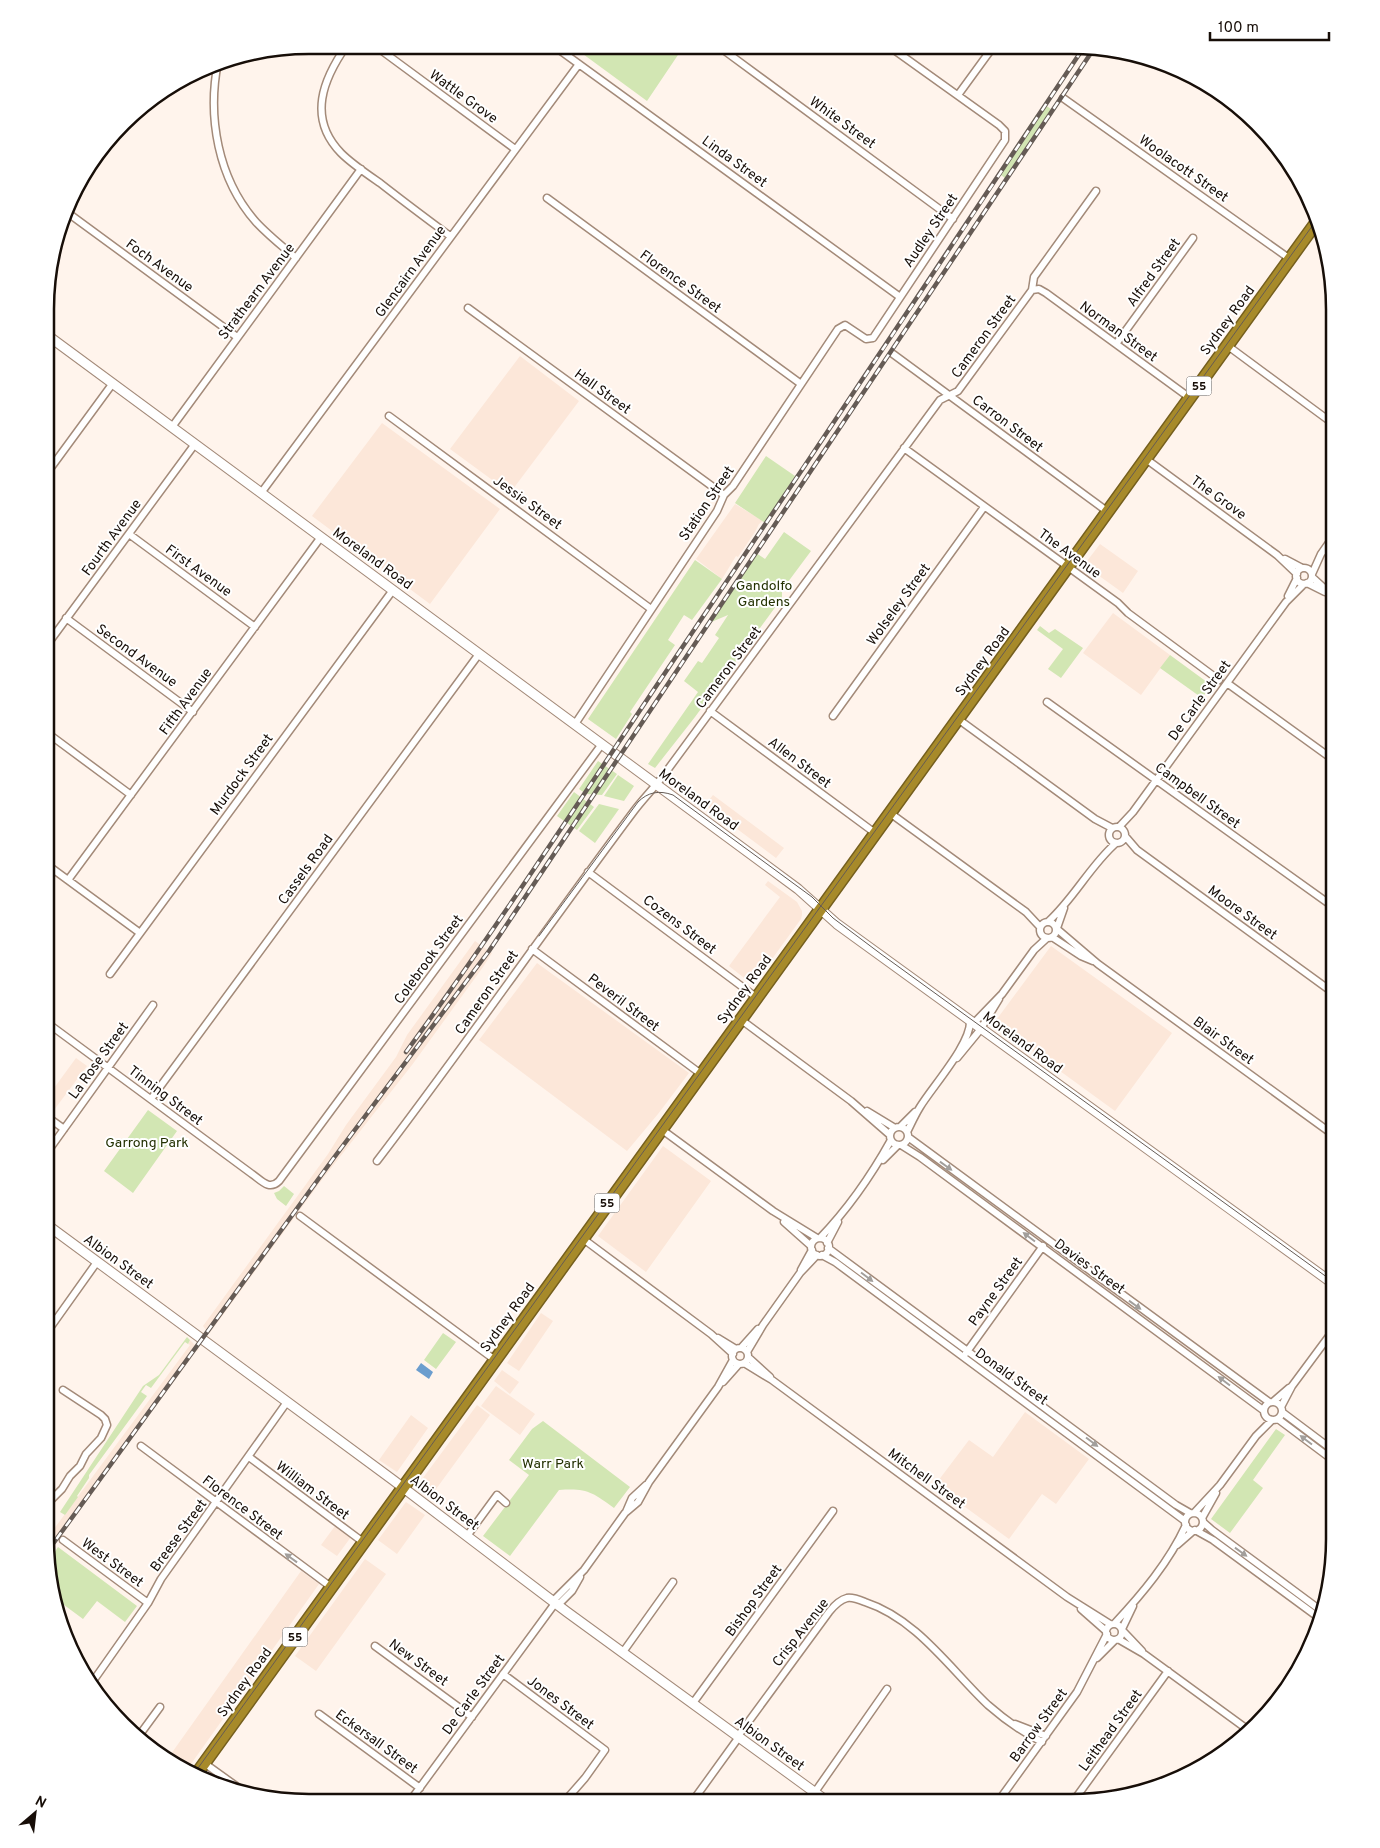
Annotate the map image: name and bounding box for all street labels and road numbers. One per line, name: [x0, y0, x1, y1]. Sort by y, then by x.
street label: Wattle Grove: [426, 67, 501, 128]
street label: White Street: [806, 93, 879, 153]
street label: Woolacott Street: [1135, 132, 1231, 206]
street label: Linda Street: [698, 133, 770, 192]
street label: Audley Street: [900, 191, 962, 271]
street label: Glencairn Avenue: [372, 223, 450, 321]
street label: Alfred Street: [1124, 235, 1185, 310]
street label: Foch Avenue: [122, 236, 196, 296]
street label: Strathearn Avenue: [215, 240, 299, 343]
street label: Florence Street: [636, 247, 724, 317]
street label: Sydney Road: [1197, 283, 1259, 359]
street label: Cameron Street: [948, 292, 1020, 382]
street label: Norman Street: [1076, 298, 1160, 366]
street label: Hall Street: [570, 366, 634, 418]
road number: 55: [1186, 376, 1212, 396]
street label: Carron Street: [968, 392, 1046, 456]
street label: Station Street: [676, 463, 738, 544]
street label: The Grove: [1187, 472, 1249, 524]
street label: Jessie Street: [489, 473, 565, 534]
street label: Fourth Avenue: [79, 496, 146, 580]
street label: Moreland Road: [329, 525, 415, 594]
street label: The Avenue: [1034, 526, 1104, 583]
street label: First Avenue: [162, 541, 235, 601]
street label: Wolseley Street: [864, 561, 935, 649]
street label: Second Avenue: [92, 621, 180, 691]
street label: Cameron Street: [693, 623, 766, 713]
street label: Sydney Road: [952, 624, 1014, 700]
street label: De Carle Street: [1165, 657, 1235, 744]
street label: Fifth Avenue: [156, 665, 216, 739]
street label: Murdock Street: [207, 731, 277, 819]
street label: Allen Street: [764, 734, 834, 792]
street label: Campbell Street: [1151, 760, 1243, 833]
street label: Moreland Road: [655, 766, 741, 835]
street label: Cassels Road: [275, 831, 337, 908]
street label: Moore Street: [1204, 882, 1280, 944]
street label: Cozens Street: [639, 892, 719, 958]
street label: Colebrook Street: [391, 912, 467, 1008]
street label: Cameron Street: [452, 947, 523, 1038]
street label: Sydney Road: [714, 952, 776, 1028]
street label: Peveril Street: [584, 971, 662, 1036]
street label: Moreland Road: [979, 1009, 1065, 1078]
street label: Blair Street: [1189, 1013, 1257, 1069]
street label: La Rose Street: [66, 1019, 133, 1103]
street label: Tinning Street: [124, 1063, 206, 1130]
road number: 55: [594, 1194, 620, 1212]
street label: Albion Street: [80, 1231, 156, 1293]
street label: Davies Street: [1050, 1236, 1128, 1299]
street label: Payne Street: [966, 1254, 1027, 1330]
street label: Sydney Road: [477, 1280, 539, 1356]
street label: Donald Street: [971, 1345, 1051, 1409]
street label: Mitchell Street: [884, 1445, 968, 1513]
street label: William Street: [272, 1458, 352, 1524]
street label: Florence Street: [198, 1472, 286, 1544]
street label: Albion Street: [406, 1472, 482, 1535]
street label: Breese Street: [147, 1496, 211, 1575]
street label: West Street: [78, 1535, 146, 1591]
street label: Bishop Street: [722, 1562, 786, 1640]
street label: Crisp Avenue: [769, 1595, 833, 1670]
road number: 55: [282, 1628, 308, 1646]
street label: New Street: [385, 1636, 451, 1690]
street label: Sydney Road: [214, 1645, 276, 1721]
street label: De Carle Street: [439, 1651, 509, 1738]
street label: Jones Street: [523, 1673, 597, 1734]
street label: Barrow Street: [1007, 1686, 1072, 1766]
street label: Leithead Street: [1076, 1687, 1147, 1775]
street label: Eckersall Street: [332, 1707, 421, 1778]
street label: Albion Street: [731, 1713, 807, 1775]

